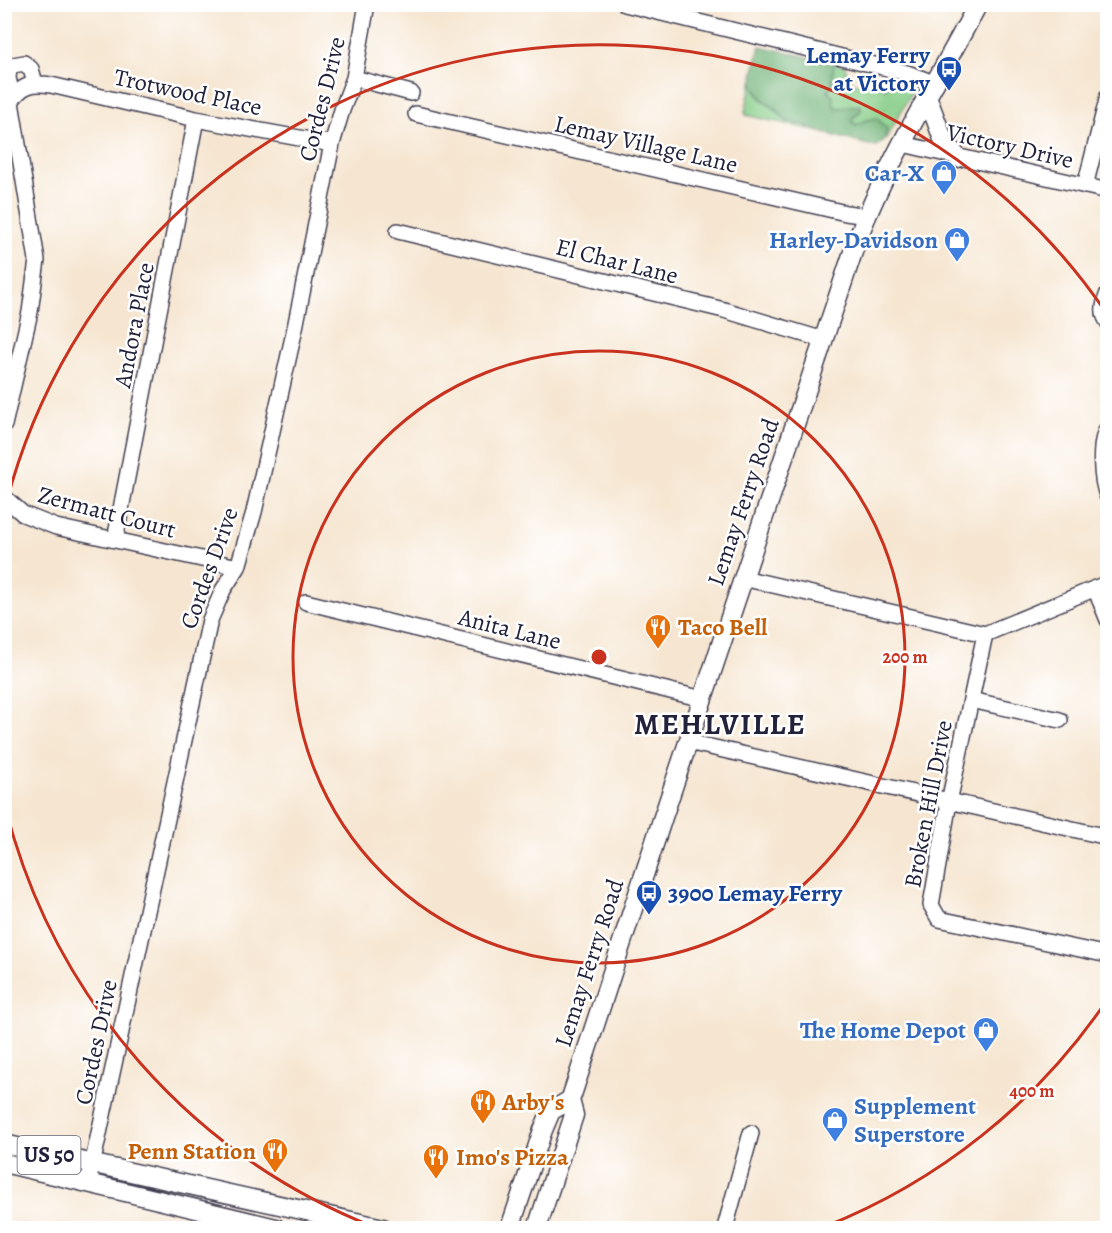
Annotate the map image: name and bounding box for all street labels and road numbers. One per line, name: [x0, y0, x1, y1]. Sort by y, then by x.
street label: Cordes Drive: [291, 33, 353, 165]
street label: Trotwood Place: [111, 61, 265, 123]
street label: Lemay Village Lane: [551, 107, 741, 181]
street label: Victory Drive: [942, 116, 1077, 176]
street label: El Char Lane: [552, 230, 682, 292]
street label: Andora Place: [106, 259, 162, 391]
street label: Lemay Ferry Road: [699, 414, 787, 590]
street label: Zermatt Court: [35, 478, 180, 546]
street label: Cordes Drive: [172, 503, 246, 633]
street label: Anita Lane: [454, 601, 565, 657]
street label: Broken Hill Drive: [896, 717, 960, 891]
street label: Lemay Ferry Road: [547, 875, 631, 1051]
street label: Cordes Drive: [67, 976, 125, 1108]
road number: US 50: [17, 1136, 80, 1174]

